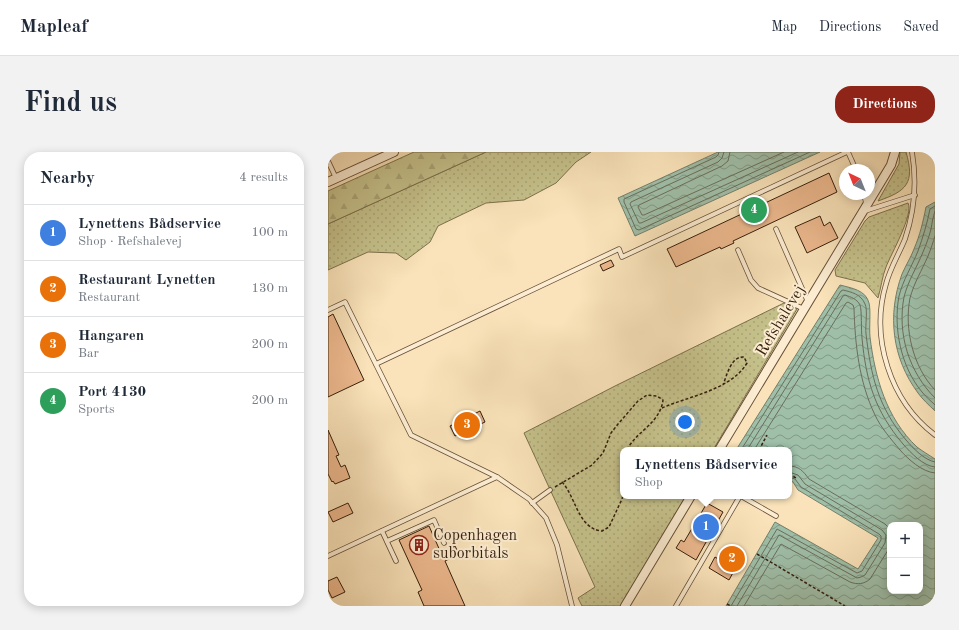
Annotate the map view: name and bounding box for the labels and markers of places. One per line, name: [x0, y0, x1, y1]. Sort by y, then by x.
pin: 4: [741, 195, 767, 225]
pin: 3: [454, 410, 480, 440]
pin: 1: [693, 512, 719, 542]
place label: Copenhagen suborbitals: [433, 528, 518, 562]
building icon: Copenhagen suborbitals: [408, 534, 430, 556]
pin: 2: [719, 544, 745, 574]

